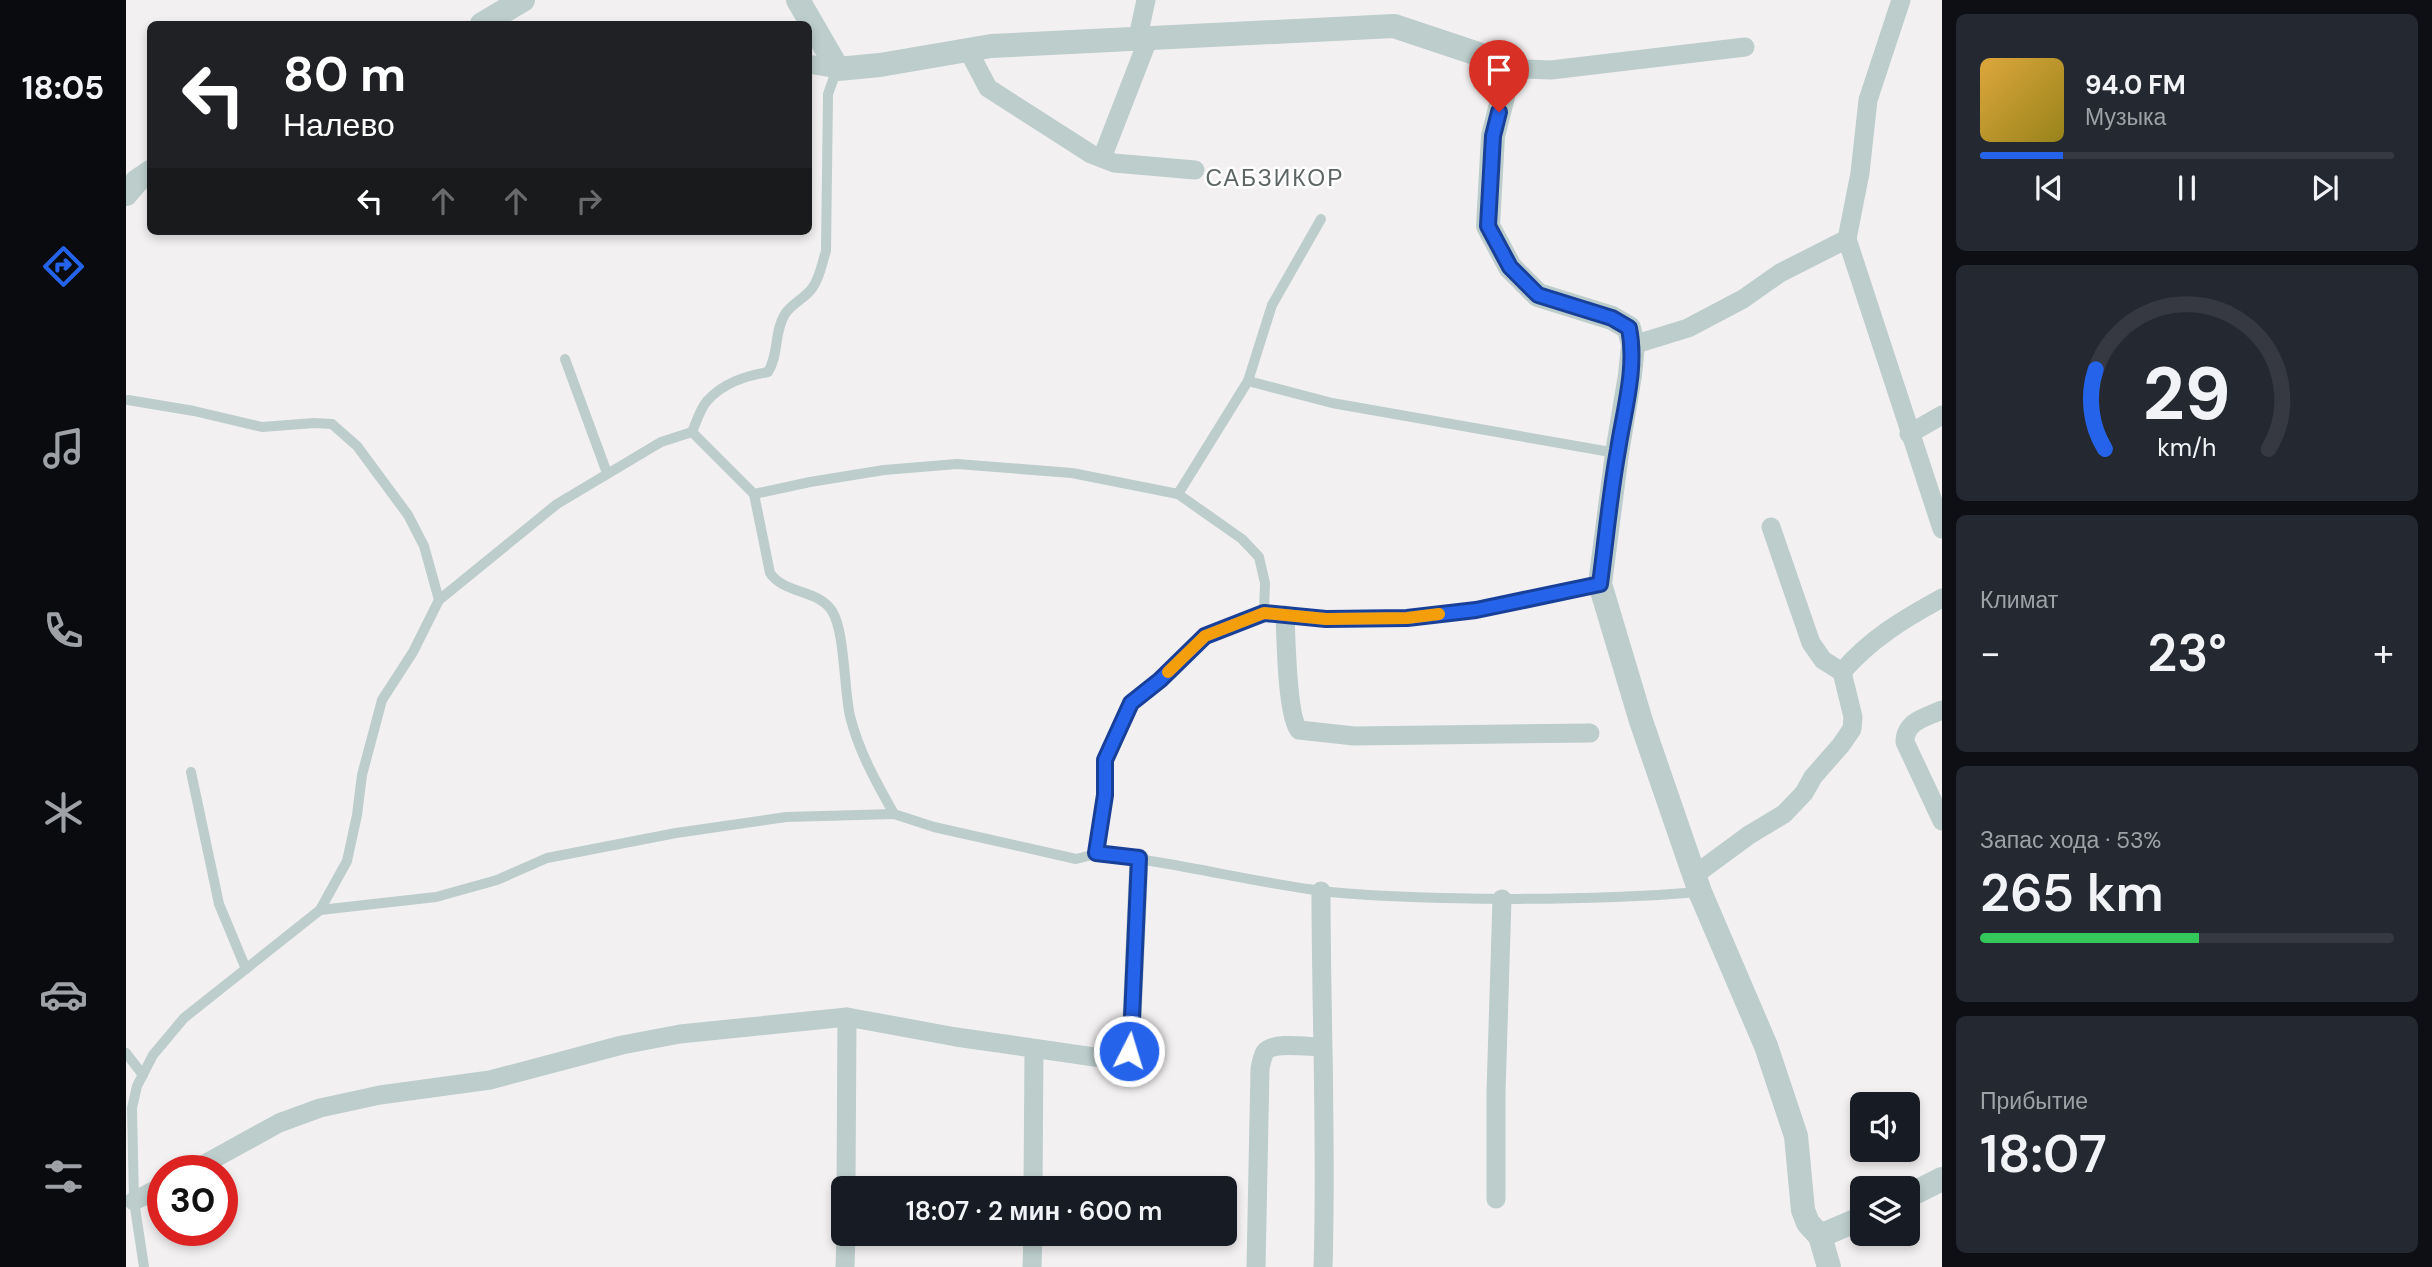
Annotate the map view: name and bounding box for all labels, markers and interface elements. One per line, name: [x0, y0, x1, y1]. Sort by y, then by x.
pin: [1469, 40, 1529, 112]
text: 80 m: [283, 42, 406, 106]
icon: left: [168, 49, 259, 140]
icon: arrive: [1480, 51, 1518, 89]
text: 18:05: [22, 67, 104, 109]
text: 94.0 FM: [2085, 68, 2186, 102]
text: Музыка: [2085, 102, 2166, 132]
text: Налево: [283, 104, 395, 146]
district label: САБЗИКОР: [1205, 163, 1345, 193]
icon: previous: [2030, 169, 2068, 207]
icon: pause: [2168, 169, 2206, 207]
icon: next: [2306, 169, 2344, 207]
icon: left: [351, 182, 389, 220]
icon: ahead: [424, 182, 462, 220]
icon: ahead: [497, 182, 535, 220]
icon: right: [570, 182, 608, 220]
icon: directions: [39, 242, 88, 291]
text: 29: [2143, 347, 2231, 442]
icon: music: [39, 424, 88, 473]
text: km/h: [2157, 431, 2217, 464]
text: Климат: [1980, 585, 2058, 615]
icon: phone: [39, 606, 88, 655]
text: 23°: [2147, 619, 2227, 687]
text: −: [1980, 628, 2001, 678]
text: +: [2373, 628, 2394, 678]
icon: climate: [39, 788, 88, 837]
text: Запас хода · 53%: [1980, 825, 2161, 855]
text: 265 km: [1980, 859, 2164, 927]
icon: car: [39, 970, 88, 1019]
position arrow: [1092, 1014, 1166, 1088]
text: Прибытие: [1980, 1086, 2088, 1116]
map controls: [1850, 1092, 1920, 1246]
button: sound: [1850, 1092, 1920, 1162]
text: 18:07: [1980, 1120, 2107, 1188]
icon: filters: [39, 1152, 88, 1201]
speed limit sign: 30: [147, 1155, 238, 1246]
button: layers: [1850, 1176, 1920, 1246]
text: 18:07 · 2 мин · 600 m: [906, 1194, 1162, 1228]

